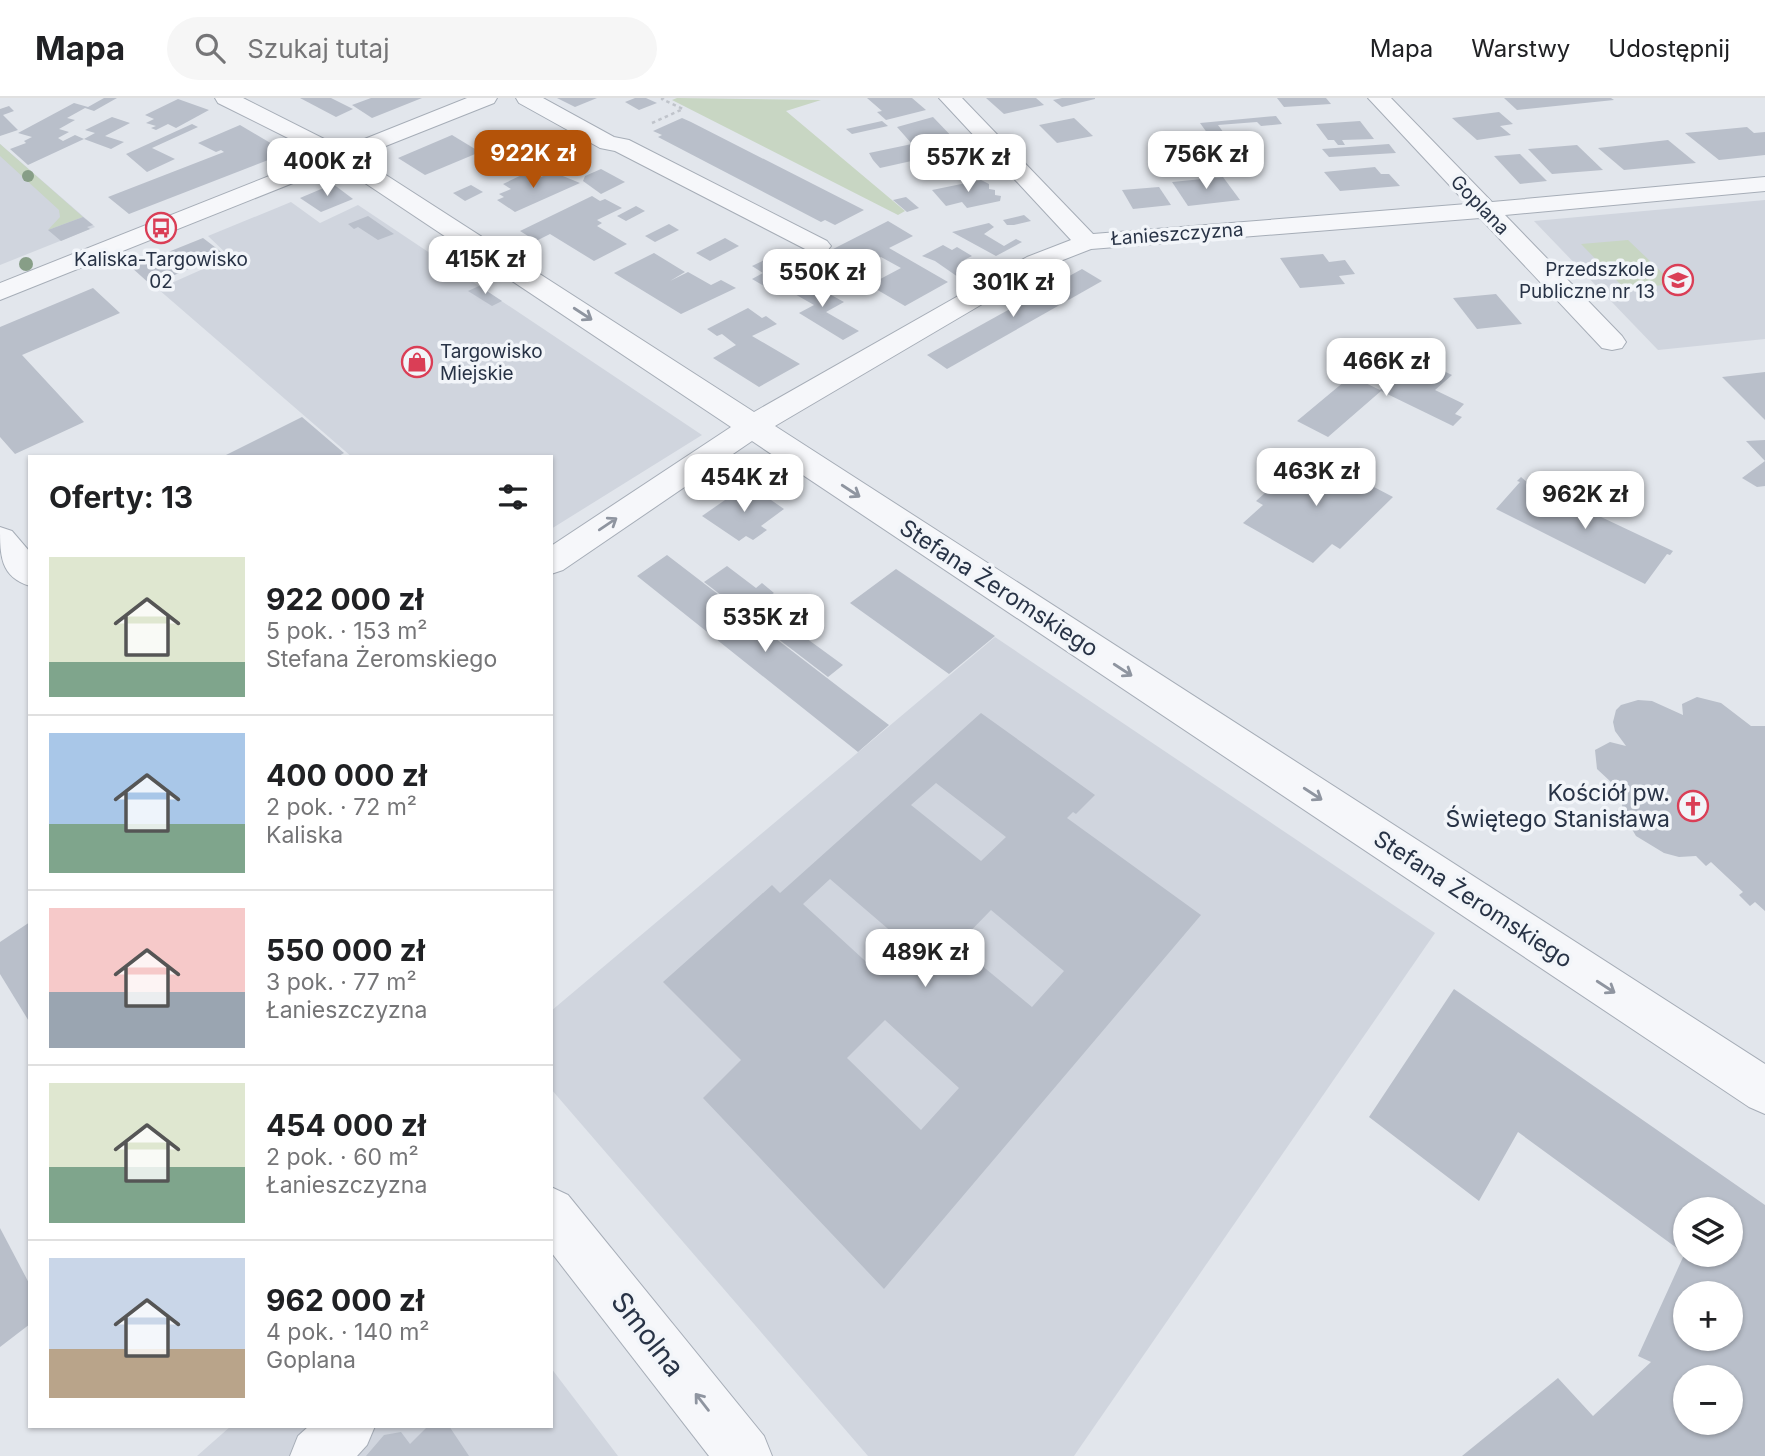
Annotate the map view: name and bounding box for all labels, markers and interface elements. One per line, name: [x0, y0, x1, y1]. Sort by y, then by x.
search box: [167, 17, 657, 80]
text: Mapa: [35, 28, 125, 68]
icon: search: [191, 29, 229, 67]
text: Szukaj tutaj: [247, 33, 390, 64]
text: Mapa: [1370, 34, 1433, 63]
text: Warstwy: [1471, 34, 1570, 63]
text: Udostępnij: [1608, 34, 1730, 63]
pin: 922K zł: [468, 130, 598, 190]
pin: 756K zł: [1141, 132, 1271, 191]
pin: 557K zł: [903, 134, 1033, 194]
pin: 400K zł: [262, 139, 392, 198]
text: 922K zł: [490, 139, 576, 167]
text: 756K zł: [1164, 140, 1248, 168]
text: 557K zł: [926, 143, 1010, 171]
text: 400K zł: [283, 147, 371, 175]
street label: Goplana: [1446, 170, 1514, 240]
bus stop icon: Kaliska-Targowisko 02: [144, 211, 178, 245]
street label: Łanieszczyzna: [1110, 218, 1244, 250]
pin: 415K zł: [420, 236, 550, 296]
text: 415K zł: [445, 245, 525, 273]
place label: Kaliska-Targowisko 02: [74, 248, 248, 293]
pin: 550K zł: [757, 250, 887, 309]
text: 550K zł: [779, 258, 865, 286]
place label: Przedszkole Publiczne nr 13: [1519, 258, 1655, 303]
pin: 301K zł: [948, 260, 1078, 319]
school or university icon: Przedszkole Publiczne nr 13: [1661, 263, 1695, 297]
text: 301K zł: [972, 268, 1054, 296]
one-way arrow: [572, 308, 592, 322]
pin: 466K zł: [1321, 338, 1451, 398]
place label: Targowisko Miejskie: [440, 340, 543, 385]
shop icon: Targowisko Miejskie: [400, 345, 434, 379]
text: 466K zł: [1343, 347, 1429, 375]
pin: 463K zł: [1251, 448, 1381, 508]
pin: 454K zł: [679, 454, 809, 514]
text: 463K zł: [1273, 457, 1359, 485]
text: 454K zł: [700, 463, 788, 491]
pin: 962K zł: [1520, 472, 1650, 531]
icon: filters: [494, 478, 532, 516]
text: Oferty: 13: [49, 479, 193, 515]
text: 962K zł: [1542, 480, 1628, 508]
one-way arrow: [841, 484, 860, 498]
street label: Stefana Żeromskiego: [894, 513, 1104, 663]
one-way arrow: [598, 517, 617, 531]
text: 922 000 zł: [266, 581, 424, 617]
icon: home: [105, 585, 189, 669]
pin: 535K zł: [700, 594, 830, 654]
text: 535K zł: [722, 603, 808, 631]
text: 5 pok. · 153 m²: [266, 617, 427, 645]
text: Stefana Żeromskiego: [266, 645, 497, 673]
one-way arrow: [1113, 662, 1132, 677]
text: 400 000 zł: [266, 757, 427, 793]
icon: home: [105, 761, 189, 845]
place label: Kościół pw. Świętego Stanisława: [1446, 779, 1670, 833]
one-way arrow: [1303, 787, 1322, 802]
church icon: Kościół pw. Świętego Stanisława: [1676, 789, 1710, 823]
text: 2 pok. · 72 m²: [266, 793, 417, 821]
text: Kaliska: [266, 821, 343, 849]
street label: Stefana Żeromskiego: [1368, 824, 1578, 974]
pin: 489K zł: [860, 930, 990, 989]
text: 550 000 zł: [266, 932, 425, 968]
icon: home: [105, 936, 189, 1020]
text: 489K zł: [882, 938, 968, 966]
text: 3 pok. · 77 m²: [266, 968, 417, 996]
one-way arrow: [1595, 980, 1615, 994]
text: Łanieszczyzna: [266, 996, 427, 1024]
text: 454 000 zł: [266, 1107, 426, 1143]
icon: home: [105, 1111, 189, 1195]
text: 2 pok. · 60 m²: [266, 1143, 419, 1171]
text: Łanieszczyzna: [266, 1171, 427, 1199]
map controls: [1673, 1197, 1743, 1435]
button: layers: [1673, 1197, 1743, 1267]
button: +: [1673, 1281, 1743, 1351]
text: 962 000 zł: [266, 1282, 424, 1318]
street label: Smolna: [604, 1285, 692, 1383]
icon: home: [105, 1286, 189, 1370]
text: 4 pok. · 140 m²: [266, 1318, 430, 1346]
text: Goplana: [266, 1346, 356, 1374]
button: −: [1673, 1365, 1743, 1435]
one-way arrow: [694, 1394, 709, 1412]

